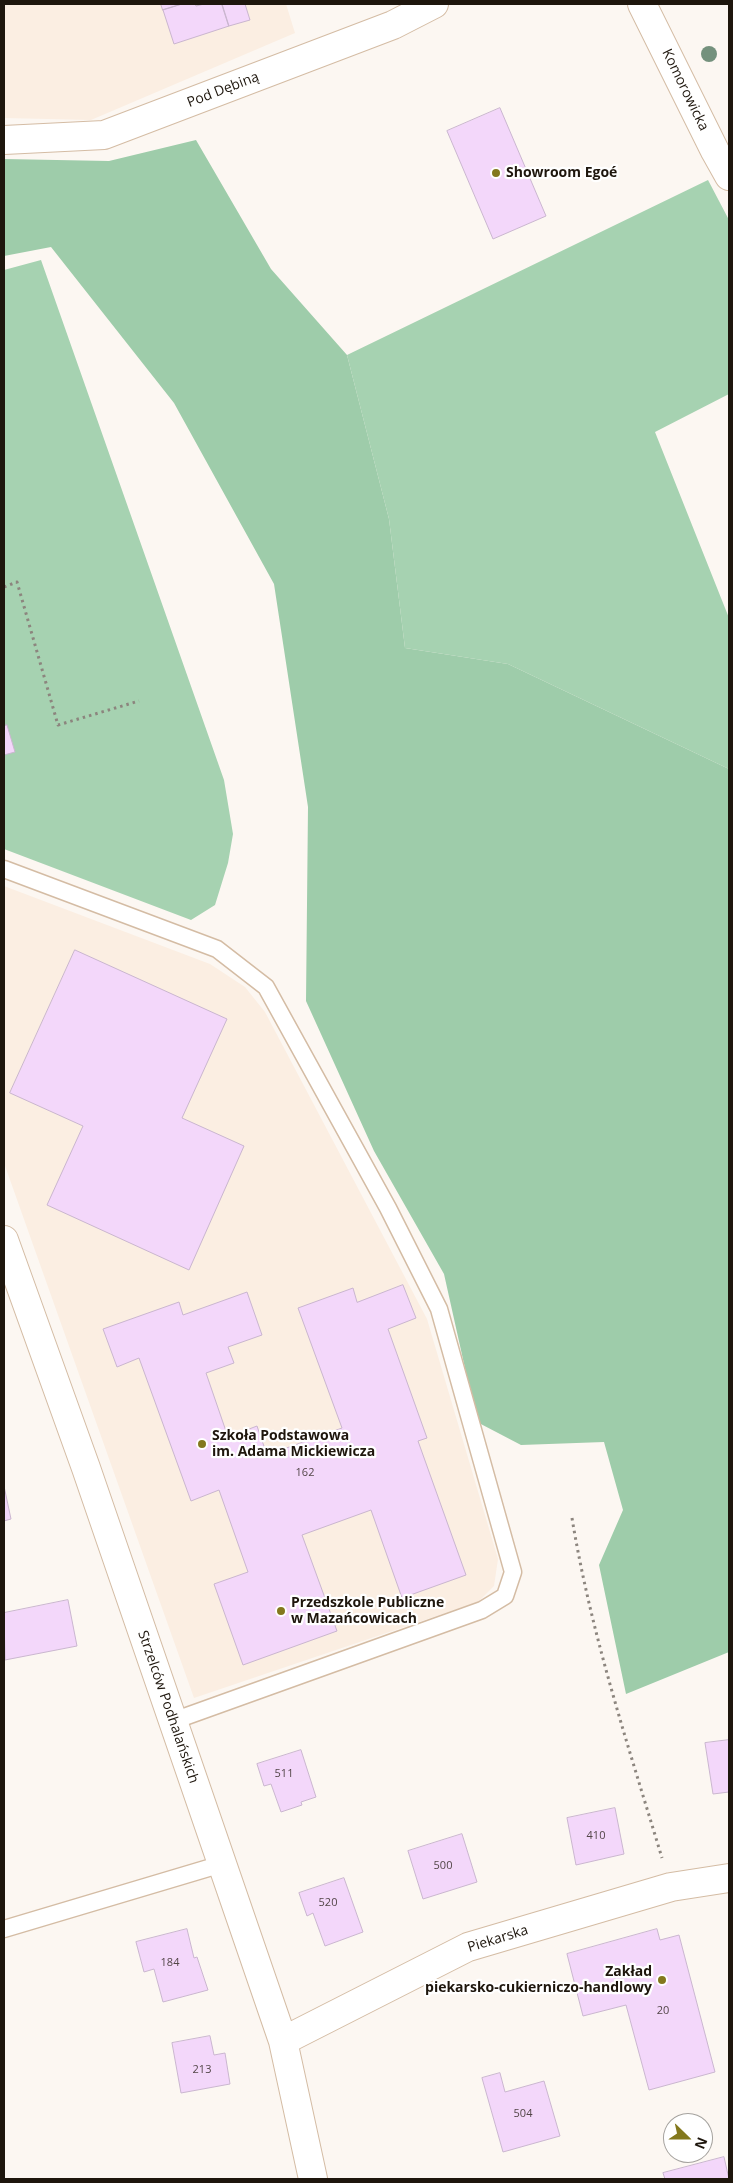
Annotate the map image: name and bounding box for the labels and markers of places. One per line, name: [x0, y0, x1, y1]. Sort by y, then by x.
place label: Showroom Egoé: [506, 165, 617, 181]
marker: Showroom Egoé: [490, 167, 502, 179]
place label: Szkoła Podstawowa im. Adama Mickiewicza: [212, 1428, 375, 1460]
marker: Szkoła Podstawowa im. Adama Mickiewicza: [196, 1438, 208, 1450]
place label: Przedszkole Publiczne w Mazańcowicach: [291, 1595, 444, 1628]
marker: Przedszkole Publiczne w Mazańcowicach: [275, 1605, 287, 1617]
place label: Zakład piekarsko-cukierniczo-handlowy: [425, 1964, 652, 1996]
marker: Zakład piekarsko-cukierniczo-handlowy: [656, 1974, 668, 1986]

